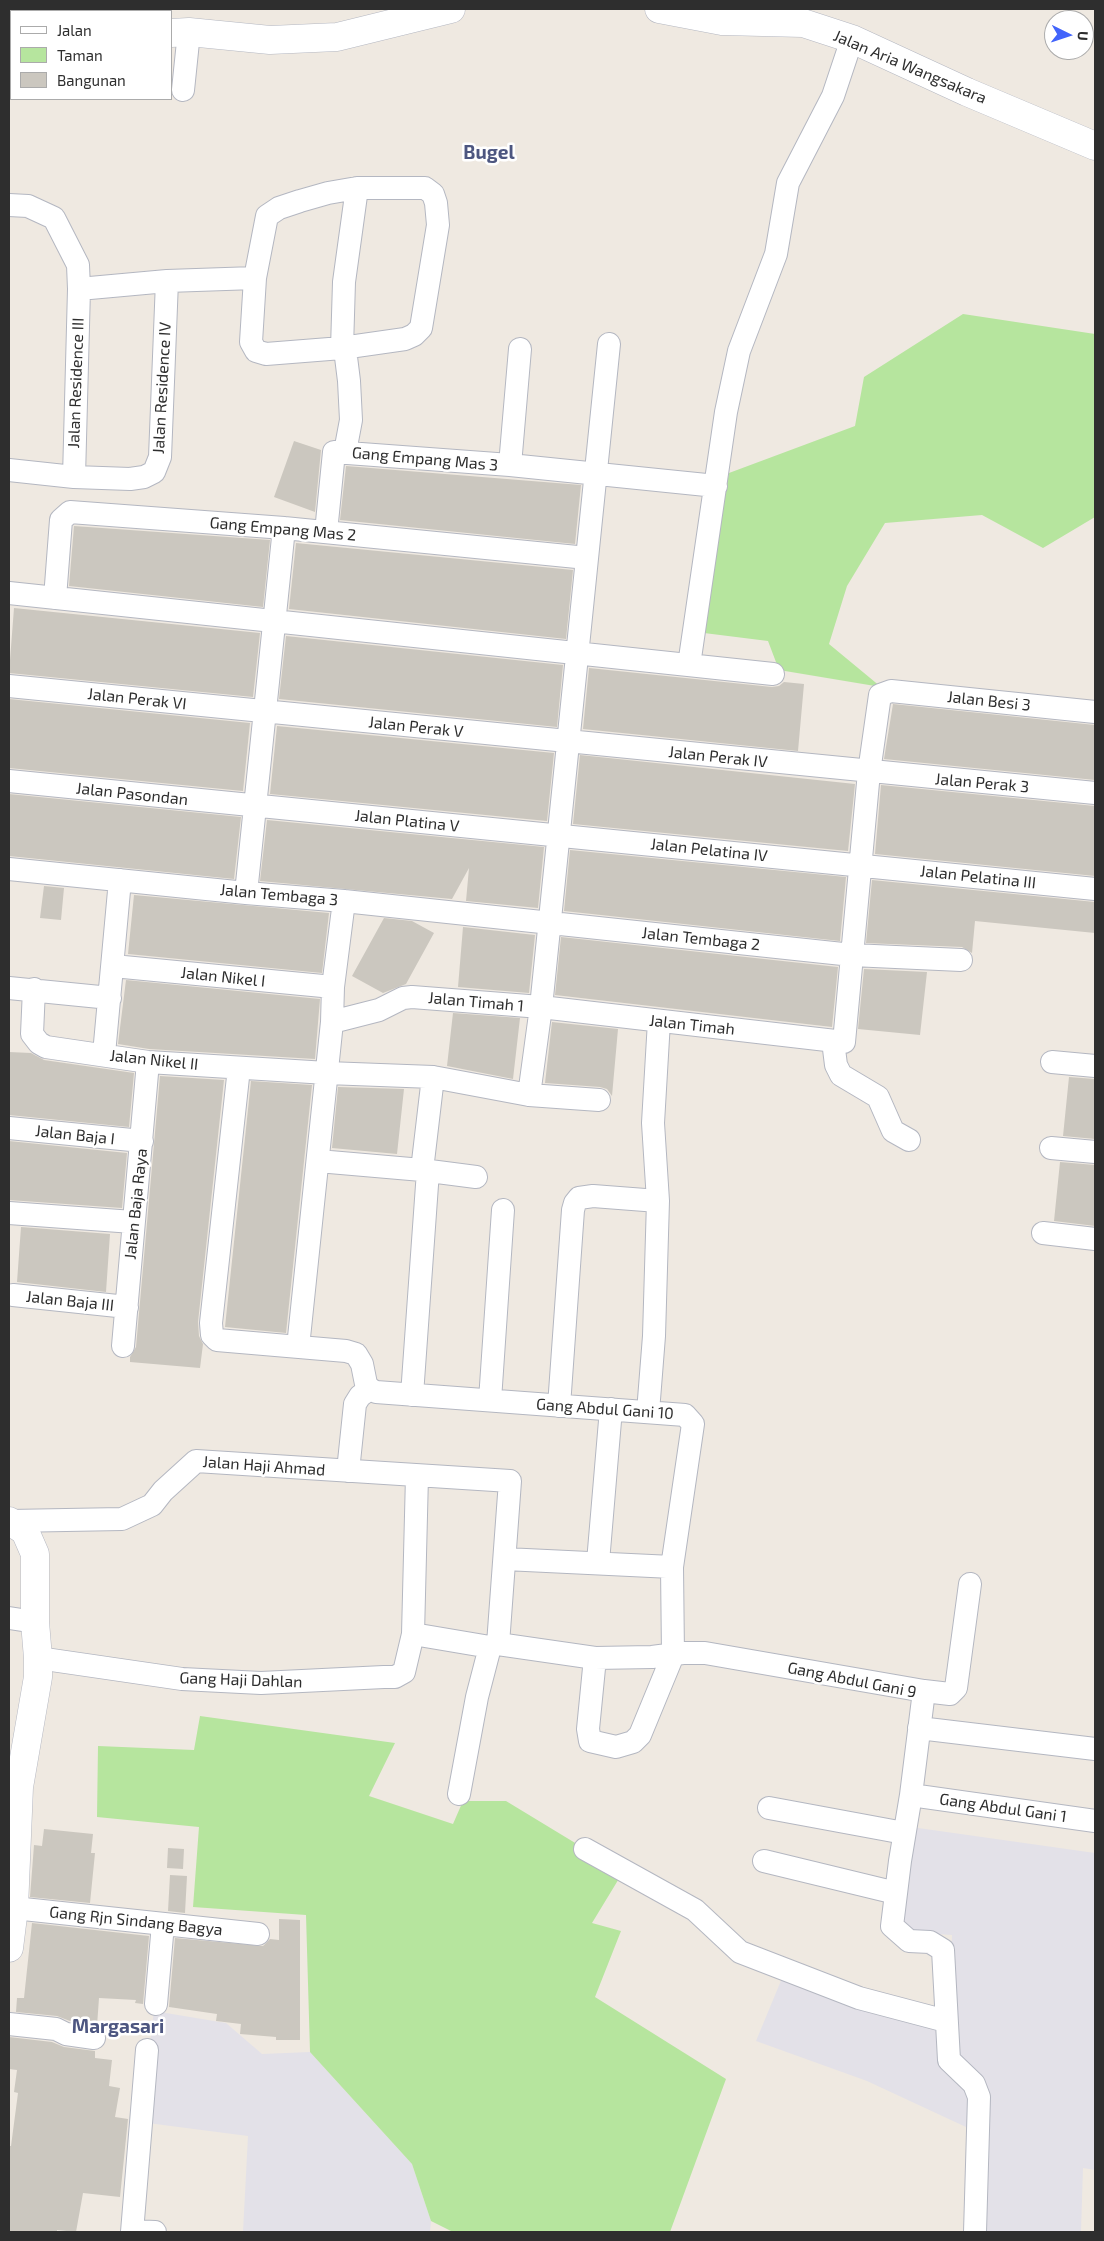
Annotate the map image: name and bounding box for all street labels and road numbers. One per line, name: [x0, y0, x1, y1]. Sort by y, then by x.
street label: Jalan Aria Wangsakara: [831, 26, 989, 108]
street label: Jalan Residence III: [64, 317, 88, 449]
street label: Jalan Residence IV: [149, 322, 175, 454]
street label: Gang Empang Mas 3: [351, 443, 499, 475]
street label: Gang Empang Mas 2: [209, 513, 357, 545]
street label: Jalan Perak VI: [87, 684, 187, 714]
street label: Jalan Besi 3: [946, 687, 1032, 715]
street label: Jalan Perak V: [368, 712, 464, 742]
street label: Jalan Perak IV: [668, 742, 768, 772]
street label: Jalan Perak 3: [934, 769, 1030, 797]
street label: Jalan Pasondan: [75, 779, 189, 809]
street label: Jalan Platina V: [354, 806, 460, 836]
street label: Jalan Pelatina IV: [649, 834, 769, 866]
street label: Jalan Pelatina III: [919, 861, 1037, 893]
street label: Jalan Tembaga 3: [219, 880, 339, 910]
street label: Jalan Tembaga 2: [641, 923, 761, 955]
street label: Jalan Nikel I: [180, 963, 266, 991]
street label: Jalan Timah 1: [427, 988, 525, 1016]
street label: Jalan Timah: [648, 1011, 736, 1039]
street label: Jalan Nikel II: [109, 1046, 199, 1074]
street label: Jalan Baja I: [34, 1121, 116, 1149]
street label: Jalan Baja Raya: [121, 1148, 151, 1260]
street label: Jalan Baja III: [25, 1287, 115, 1315]
street label: Gang Abdul Gani 10: [536, 1395, 674, 1423]
street label: Jalan Haji Ahmad: [202, 1452, 326, 1480]
street label: Gang Abdul Gani 9: [786, 1658, 918, 1702]
street label: Gang Haji Dahlan: [179, 1668, 303, 1692]
street label: Gang Abdul Gani 1: [938, 1790, 1068, 1826]
street label: Gang Rjn Sindang Bagya: [48, 1902, 224, 1940]

